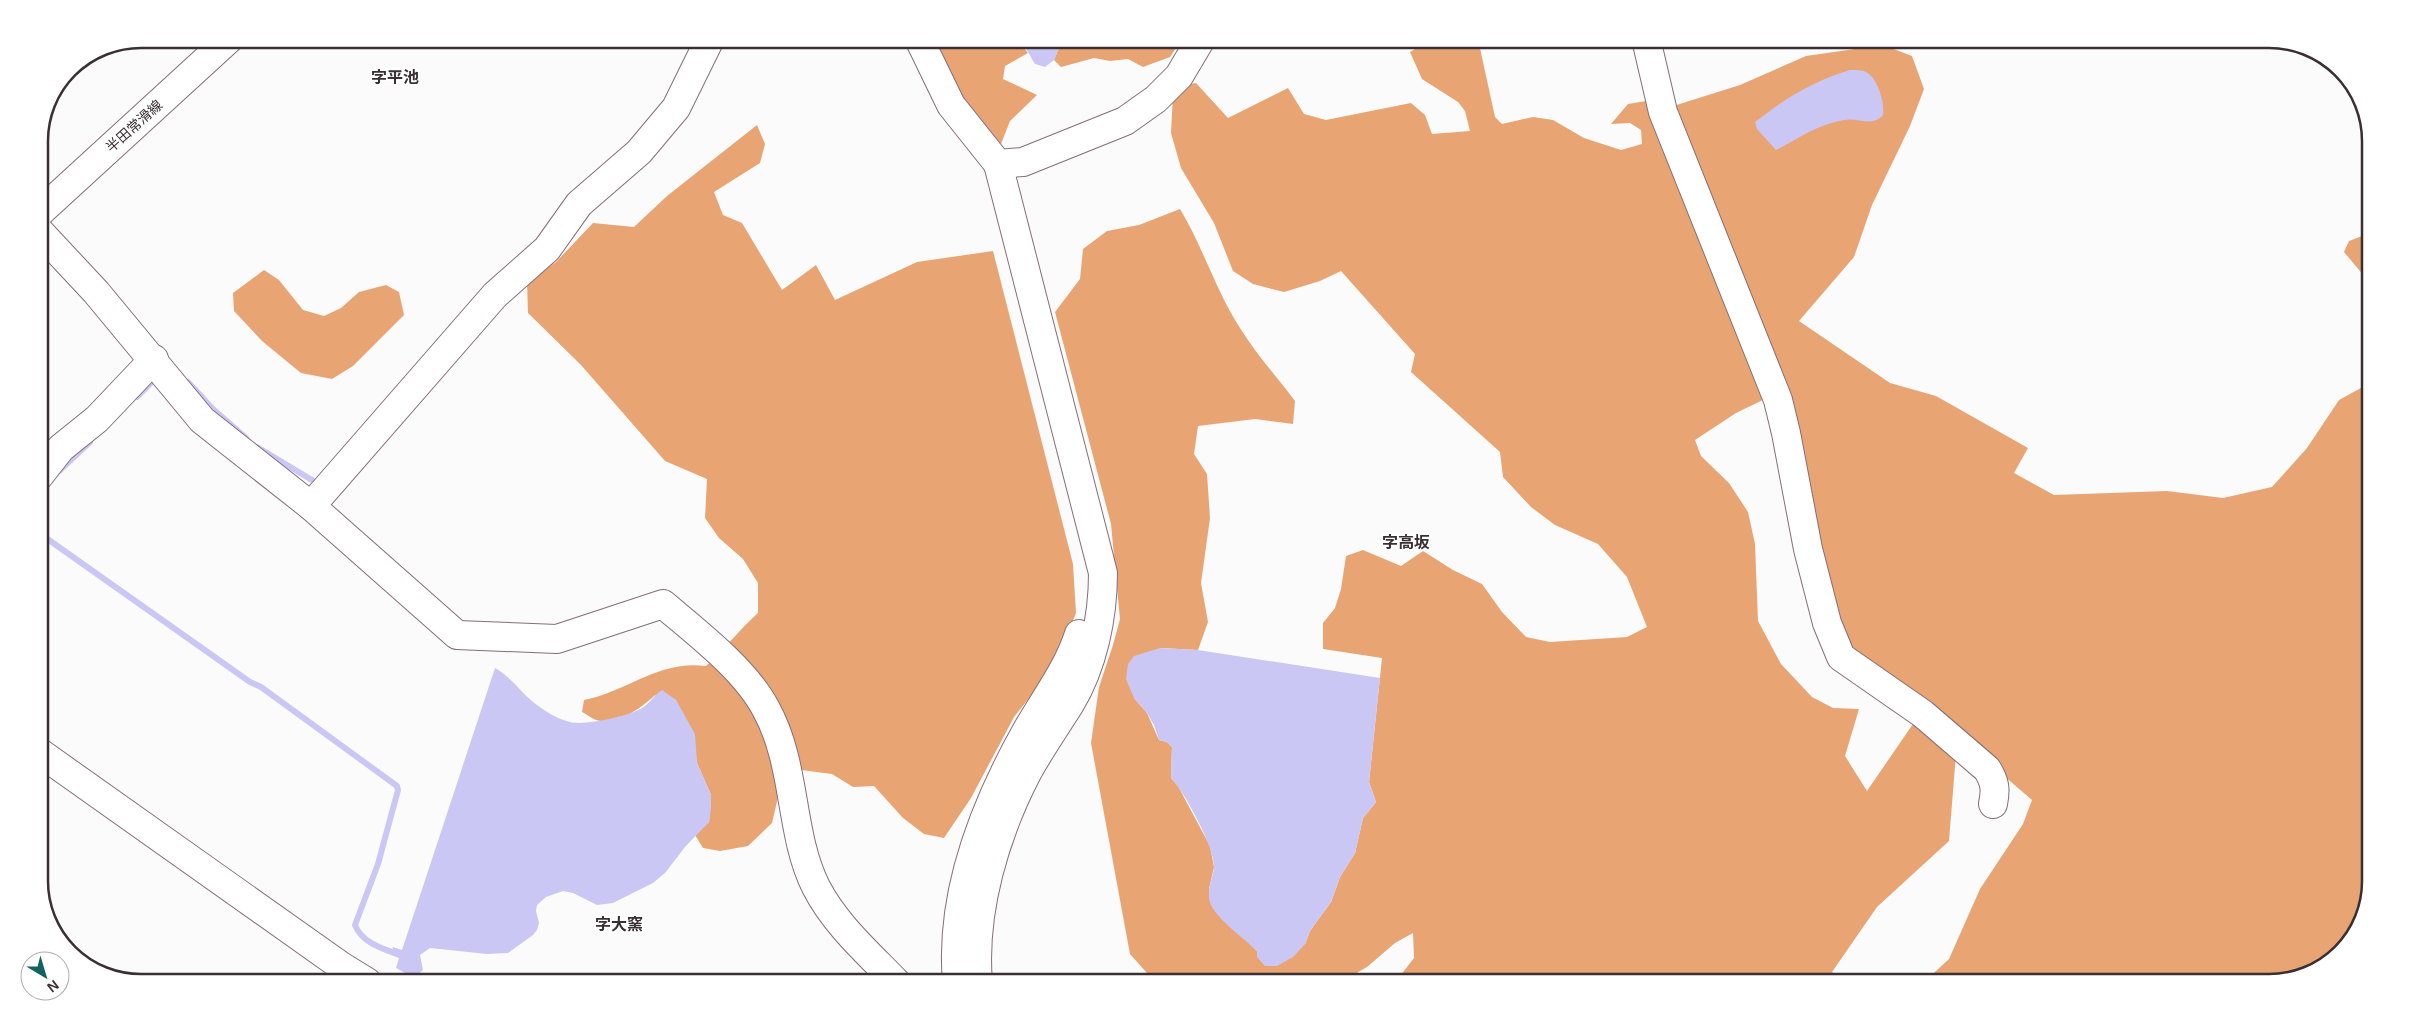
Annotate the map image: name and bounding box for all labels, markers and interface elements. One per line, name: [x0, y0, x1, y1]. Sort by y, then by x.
district label: 字平池: [371, 69, 419, 86]
street label: 半田常滑線: [103, 97, 165, 155]
district label: 字高坂: [1382, 534, 1430, 551]
district label: 字大窯: [595, 916, 643, 933]
north arrow: [20, 951, 70, 1001]
text: N: [44, 977, 62, 996]

